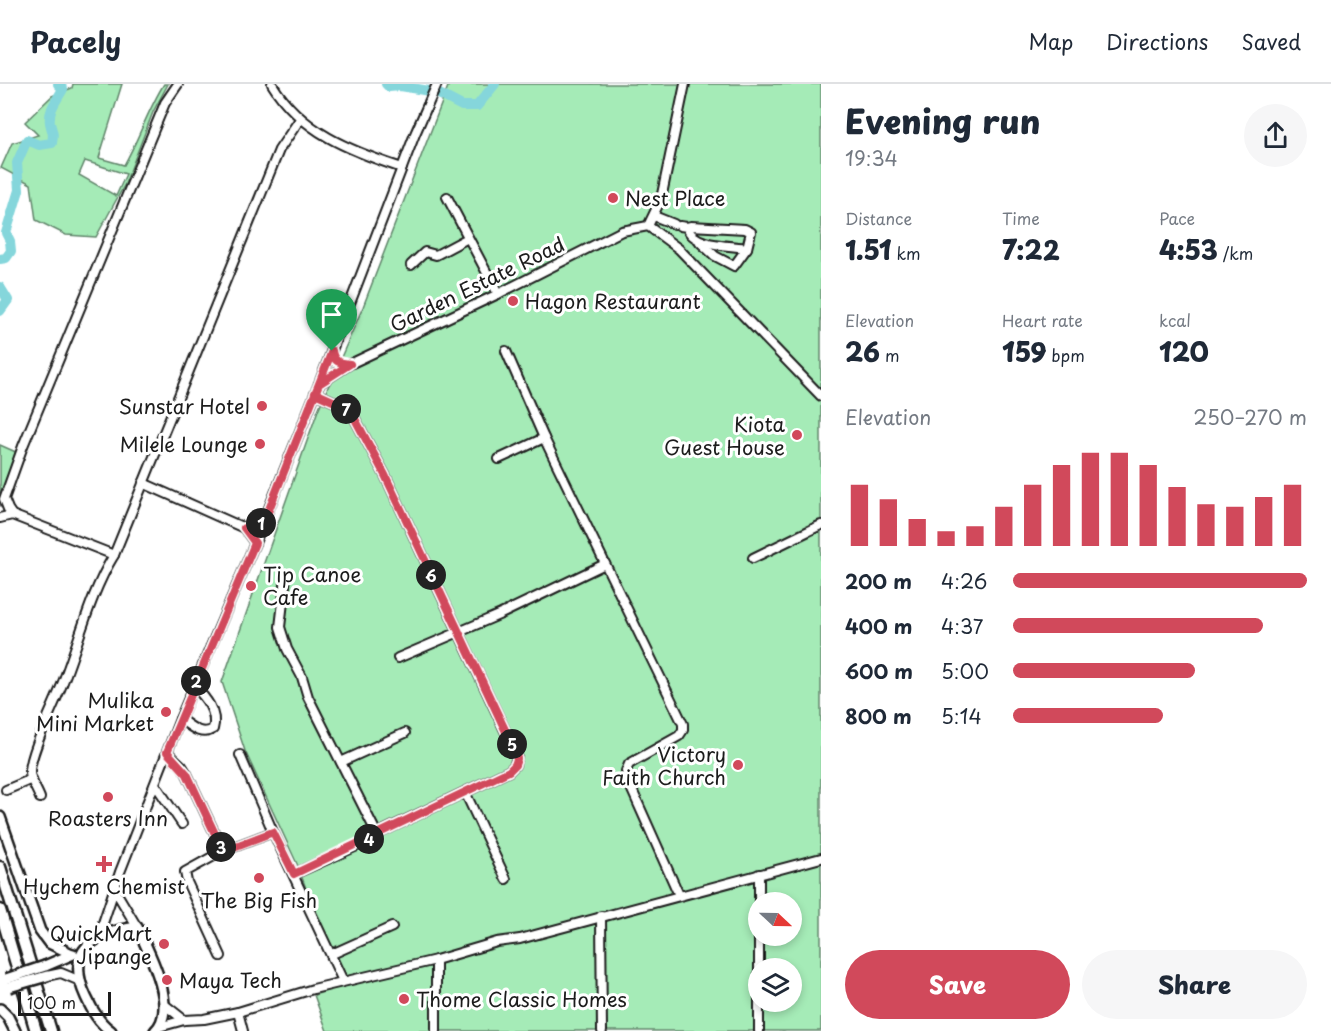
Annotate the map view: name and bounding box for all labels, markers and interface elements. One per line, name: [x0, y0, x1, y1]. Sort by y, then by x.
text: Pacely: [30, 20, 121, 63]
text: Map: [1028, 25, 1073, 57]
text: Directions: [1106, 25, 1208, 57]
text: Saved: [1241, 25, 1301, 57]
text: Evening run: [845, 95, 1040, 145]
button: share: [1244, 104, 1307, 167]
text: 19:34: [845, 143, 898, 173]
place label: Nest Place: [625, 183, 725, 213]
marker: Nest Place: [606, 191, 620, 205]
text: Distance: [845, 206, 912, 230]
text: Time: [1002, 206, 1040, 230]
text: Pace: [1159, 206, 1195, 230]
street label: Garden Estate Road: [385, 229, 569, 339]
text: 1.51: [845, 230, 891, 269]
text: 7:22: [1002, 230, 1060, 269]
text: 4:53: [1159, 230, 1218, 269]
text: km: [891, 241, 921, 265]
text: /km: [1218, 241, 1253, 265]
place label: Hagon Restaurant: [525, 286, 701, 316]
pin: [306, 289, 357, 351]
marker: Hagon Restaurant: [506, 294, 520, 308]
icon: arrive: [315, 298, 348, 331]
text: Elevation: [845, 308, 914, 332]
text: Heart rate: [1002, 308, 1083, 332]
text: kcal: [1159, 308, 1191, 332]
text: 26: [845, 332, 880, 371]
text: 159: [1002, 332, 1046, 371]
text: 120: [1159, 332, 1209, 371]
text: m: [880, 343, 900, 367]
text: bpm: [1046, 343, 1085, 367]
place label: Sunstar Hotel: [119, 391, 250, 421]
pin: 7: [331, 394, 361, 424]
text: 7: [341, 397, 351, 421]
marker: Sunstar Hotel: [255, 399, 269, 413]
text: Elevation: [845, 402, 931, 432]
text: 250–270 m: [1193, 402, 1307, 432]
place label: Kiota Guest House: [664, 409, 786, 462]
marker: Kiota Guest House: [790, 428, 804, 442]
place label: Milele Lounge: [120, 429, 248, 459]
marker: Milele Lounge: [253, 437, 267, 451]
pin: 1: [246, 508, 276, 538]
text: 1: [257, 511, 265, 535]
place label: Tip Canoe Cafe: [263, 559, 361, 612]
pin: 6: [416, 560, 446, 590]
text: 6: [425, 563, 437, 587]
text: 200 m: [845, 566, 912, 596]
text: 4:26: [941, 566, 987, 596]
marker: Tip Canoe Cafe: [244, 579, 258, 593]
text: 400 m: [845, 611, 913, 641]
text: 4:37: [941, 611, 983, 641]
text: 600 m: [845, 656, 913, 686]
text: 5:00: [941, 656, 989, 686]
pin: 2: [181, 666, 211, 696]
text: 2: [190, 669, 202, 693]
place label: Mulika Mini Market: [36, 685, 154, 738]
text: 800 m: [845, 701, 912, 731]
text: 5:14: [941, 701, 982, 731]
marker: Mulika Mini Market: [159, 705, 173, 719]
pin: 5: [497, 729, 527, 759]
text: 5: [507, 732, 517, 756]
place label: Victory Faith Church: [602, 739, 726, 792]
marker: Victory Faith Church: [731, 758, 745, 772]
marker: Roasters Inn: [101, 790, 115, 804]
place label: Roasters Inn: [48, 803, 168, 833]
pin: 4: [354, 824, 384, 854]
text: 4: [364, 827, 374, 851]
pin: 3: [206, 832, 236, 862]
text: 3: [216, 835, 226, 859]
marker: Hychem Chemist: [97, 857, 111, 871]
place label: Hychem Chemist: [23, 871, 185, 901]
marker: The Big Fish: [252, 871, 266, 885]
place label: The Big Fish: [201, 885, 317, 915]
north arrow: [748, 892, 802, 946]
map controls: [748, 892, 802, 1012]
place label: QuickMart Jipange: [50, 918, 152, 971]
marker: QuickMart Jipange: [157, 937, 171, 951]
button: Save: [845, 950, 1070, 1019]
button: Share: [1082, 950, 1307, 1019]
button: layers: [748, 958, 802, 1012]
place label: Maya Tech: [179, 965, 282, 995]
marker: Maya Tech: [160, 973, 174, 987]
place label: Thome Classic Homes: [416, 984, 627, 1014]
scale bar: [18, 989, 111, 1016]
text: 100 m: [27, 990, 76, 1014]
marker: Thome Classic Homes: [397, 992, 411, 1006]

